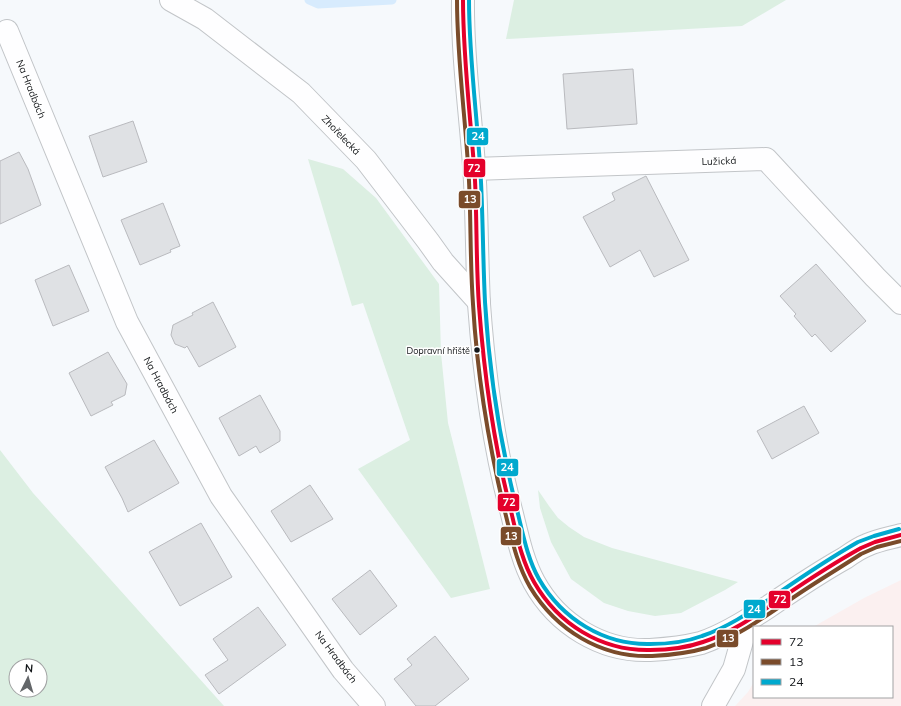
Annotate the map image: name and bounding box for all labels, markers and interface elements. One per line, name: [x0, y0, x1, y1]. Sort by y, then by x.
street label: Na Hradbách: [13, 58, 49, 120]
street label: Zhořelecká: [319, 112, 363, 158]
line badge: 24: [466, 127, 489, 146]
text: 24: [471, 129, 485, 143]
street label: Lužická: [701, 154, 737, 168]
line badge: 72: [463, 158, 486, 178]
text: 72: [467, 161, 481, 175]
line badge: 13: [458, 190, 481, 209]
text: 13: [463, 192, 477, 206]
place label: Dopravní hřiště: [407, 345, 470, 356]
marker: Dopravní hřiště: [472, 345, 482, 355]
street label: Na Hradbách: [141, 355, 181, 416]
line badge: 24: [496, 458, 519, 477]
text: 24: [500, 460, 514, 474]
line badge: 72: [497, 493, 520, 512]
text: 72: [502, 495, 516, 509]
line badge: 13: [500, 526, 522, 546]
text: 13: [504, 529, 518, 543]
line badge: 72: [768, 590, 791, 609]
text: 72: [773, 592, 787, 606]
line badge: 24: [743, 599, 766, 619]
text: 24: [747, 602, 761, 616]
legend: [753, 626, 893, 698]
street label: Na Hradbách: [312, 628, 360, 686]
line badge: 13: [716, 629, 739, 648]
text: 13: [721, 631, 735, 645]
text: 72: [789, 634, 803, 649]
text: 13: [789, 654, 803, 669]
north arrow: [8, 658, 48, 698]
text: N: [24, 661, 34, 675]
text: 24: [789, 674, 803, 689]

